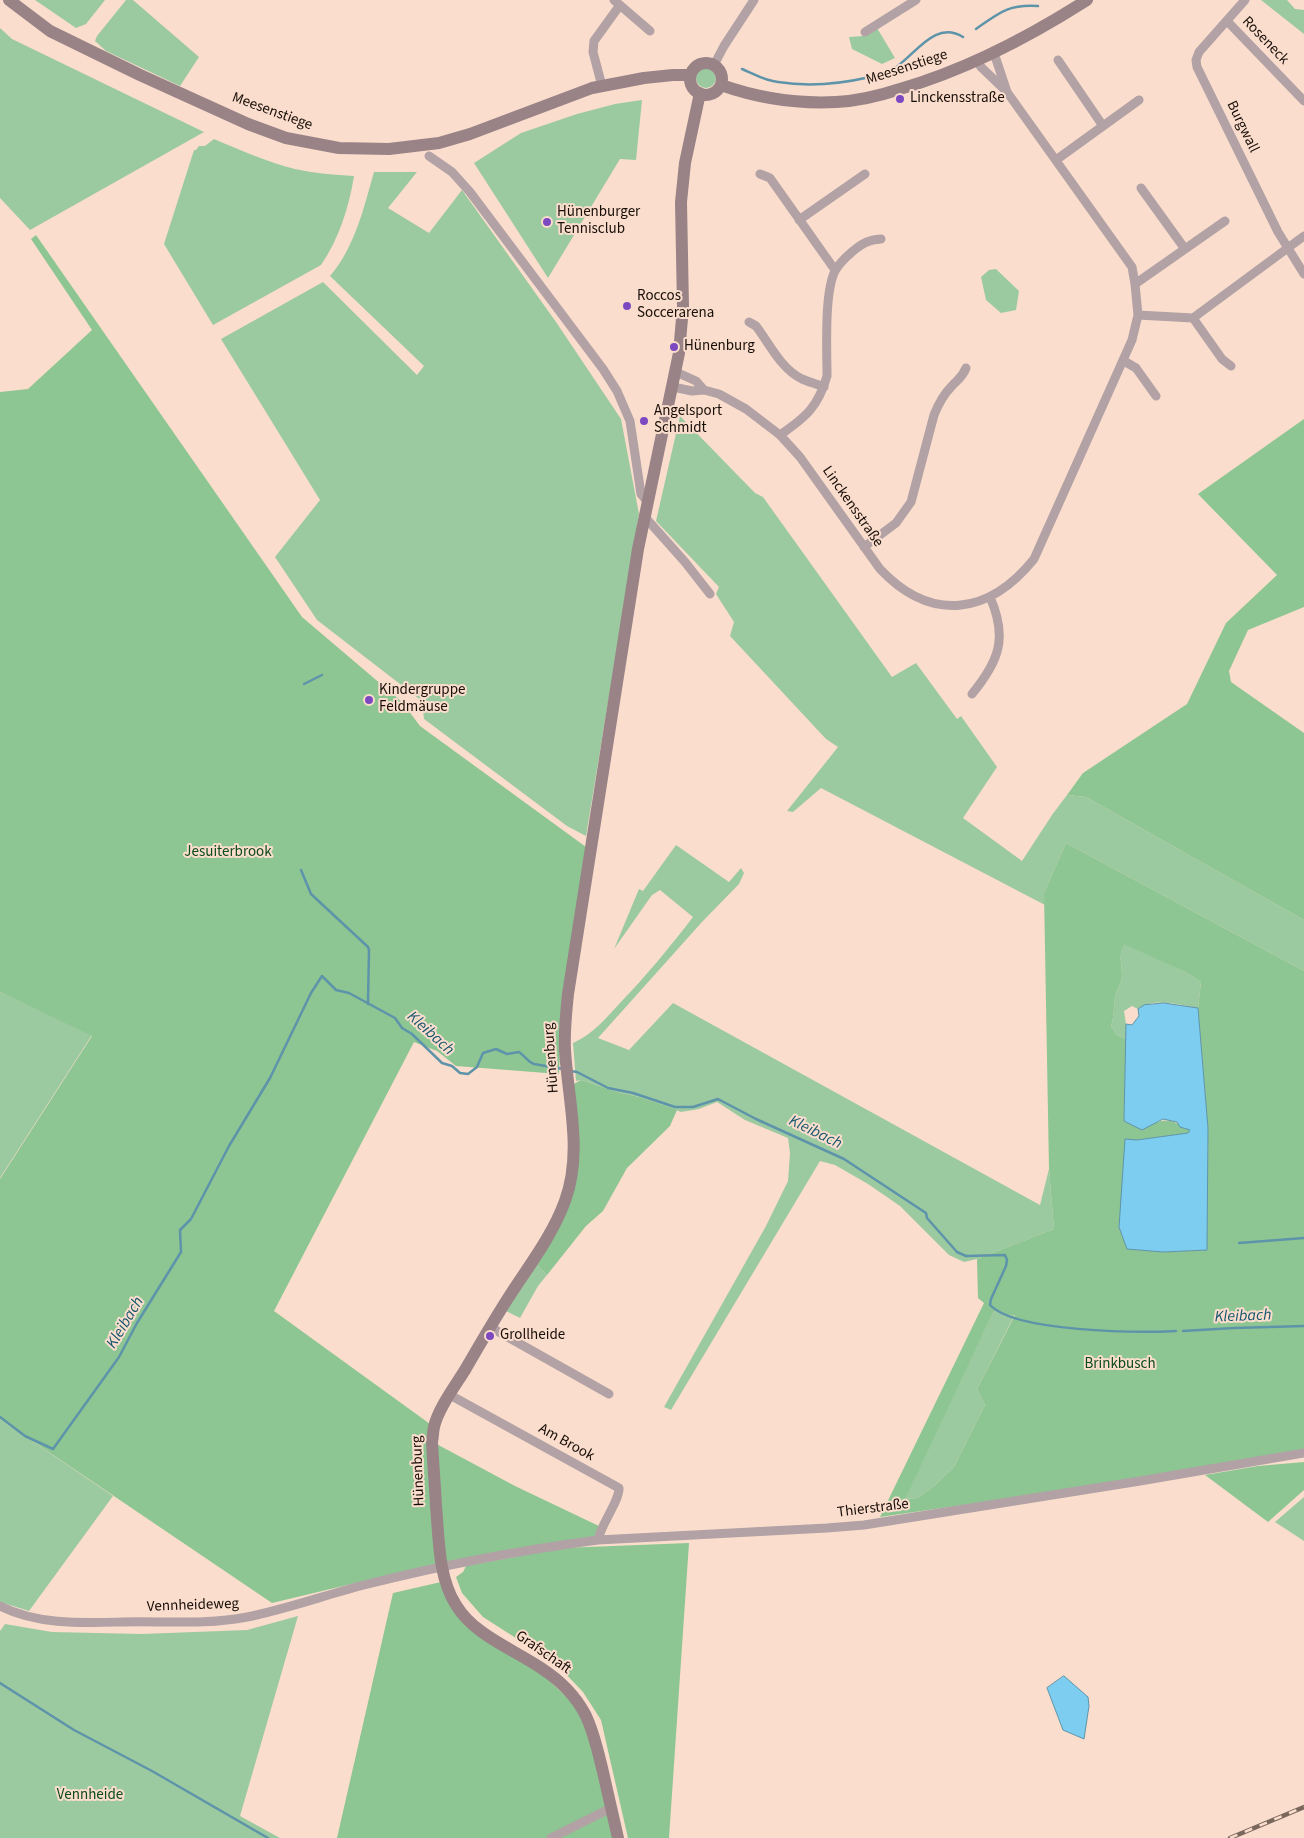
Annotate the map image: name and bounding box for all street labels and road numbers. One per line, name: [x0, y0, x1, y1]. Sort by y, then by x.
street label: Roseneck: [1238, 13, 1292, 69]
street label: Meesenstiege: [864, 46, 950, 90]
street label: Meesenstiege: [229, 89, 315, 135]
street label: Burgwall: [1222, 98, 1262, 156]
street label: Linckensstraße: [817, 463, 887, 551]
street label: Hünenburg: [541, 1022, 563, 1094]
street label: Am Brook: [535, 1420, 597, 1466]
street label: Hünenburg: [409, 1435, 429, 1507]
street label: Thierstraße: [836, 1496, 910, 1522]
street label: Vennheideweg: [147, 1595, 239, 1617]
street label: Grafschaft: [512, 1627, 574, 1679]

